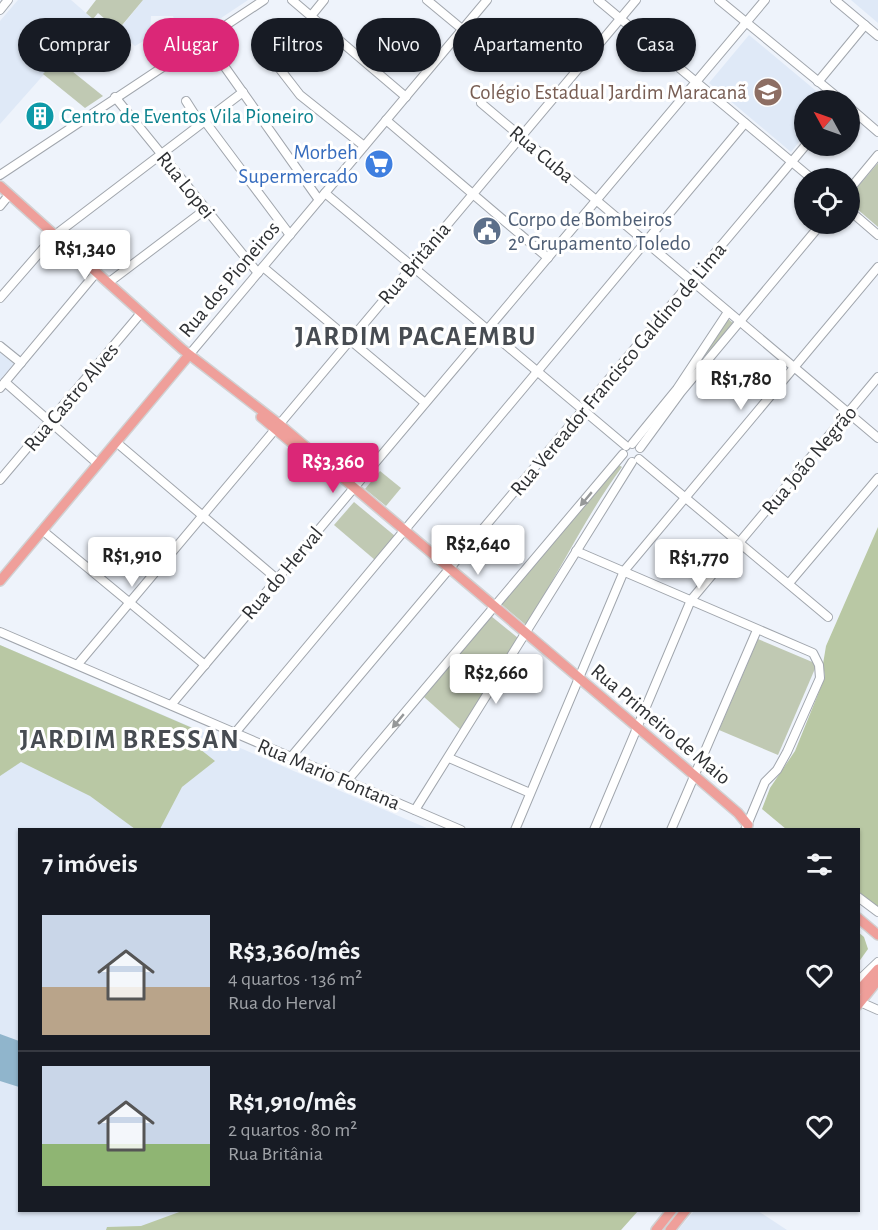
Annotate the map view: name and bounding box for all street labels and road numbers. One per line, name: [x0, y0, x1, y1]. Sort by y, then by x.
street label: Rua Cuba: [505, 122, 578, 187]
street label: Rua Lopei: [152, 148, 219, 223]
street label: Rua dos Pioneiros: [175, 217, 284, 341]
street label: Rua Britânia: [374, 218, 455, 308]
street label: Rua Vereador Francisco Galdino de Lima: [506, 239, 731, 500]
street label: Rua Castro Alves: [20, 339, 123, 455]
street label: Rua João Negrão: [758, 402, 861, 519]
street label: Rua do Herval: [238, 523, 327, 624]
street label: Rua Primeiro de Maio: [587, 660, 735, 789]
street label: Rua Mario Fontana: [254, 735, 403, 814]

